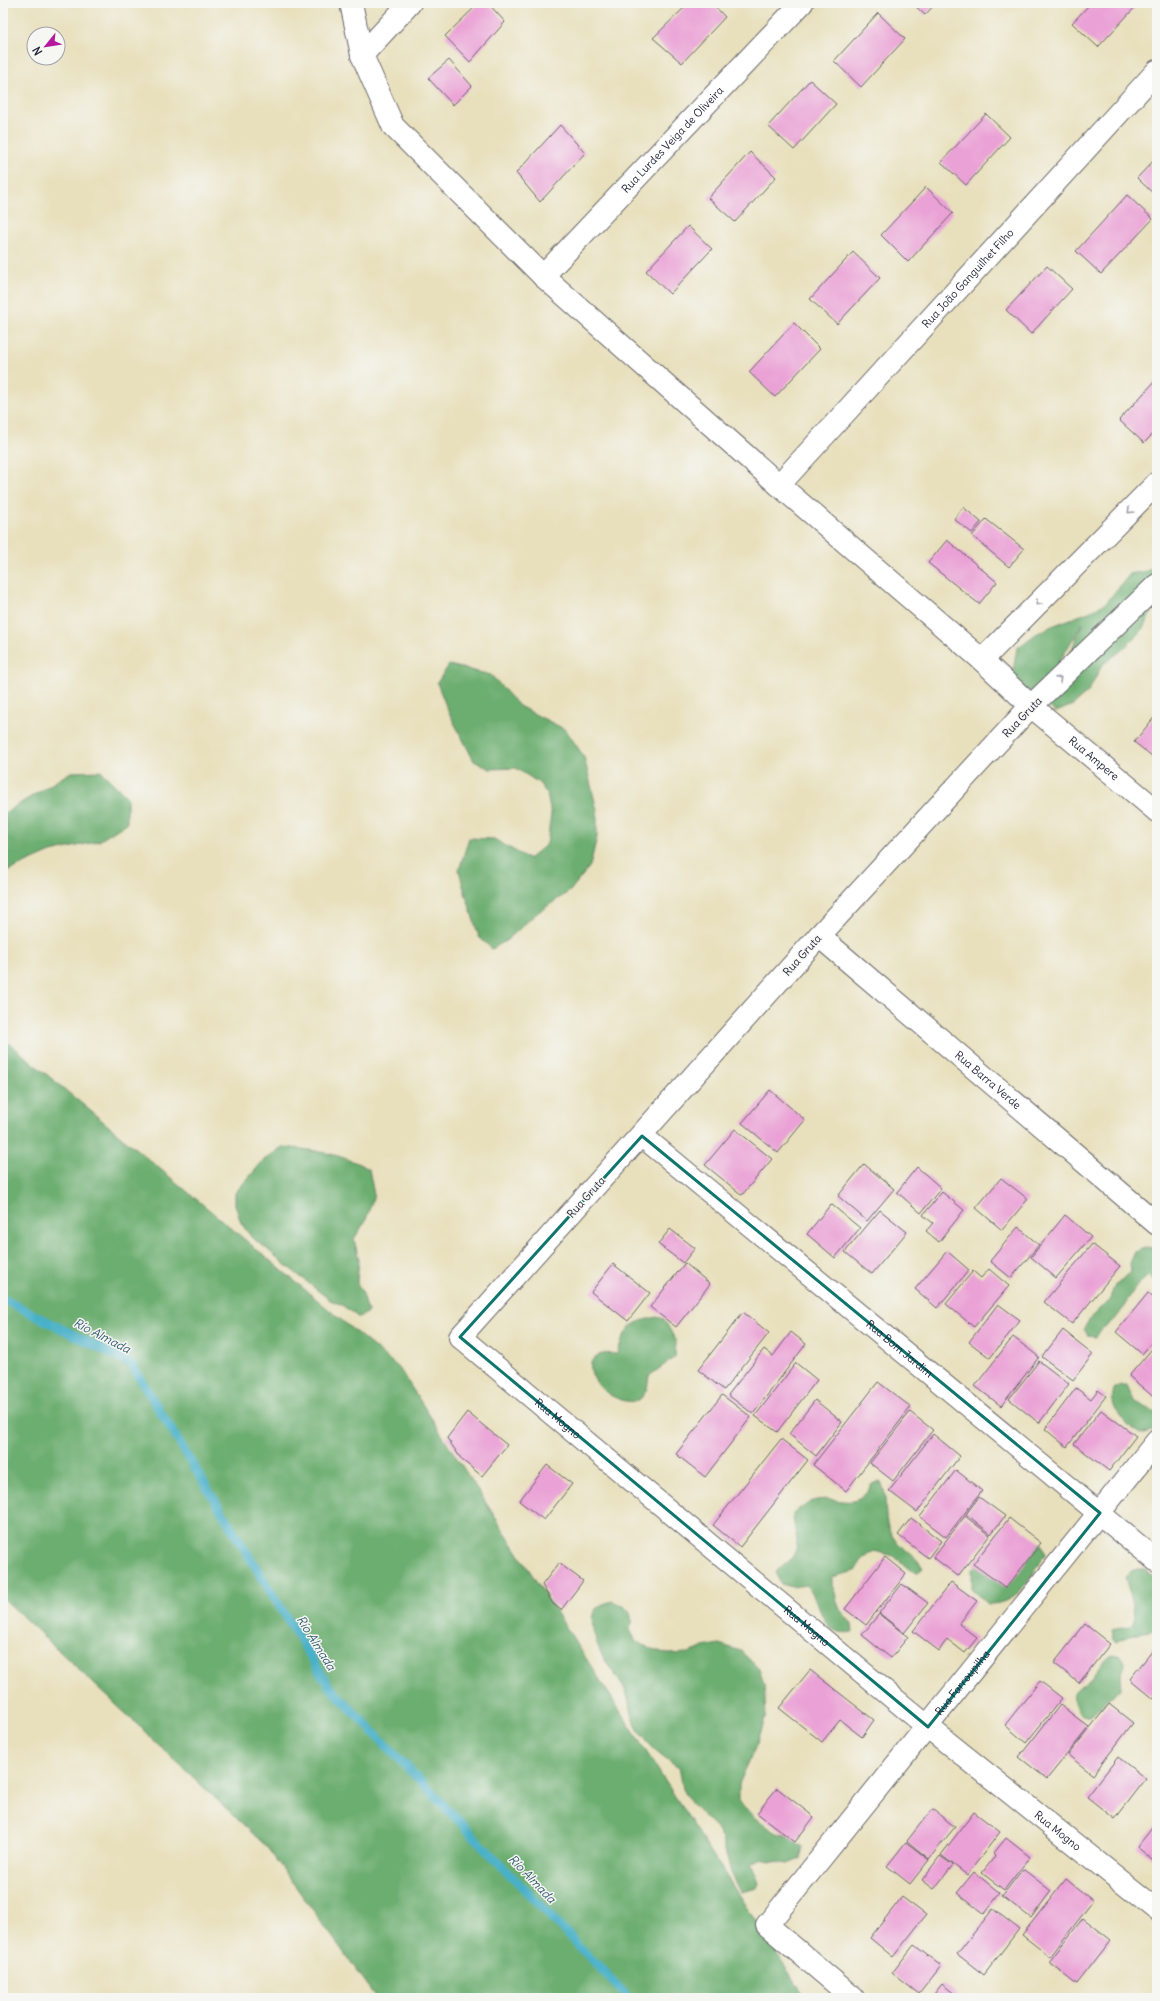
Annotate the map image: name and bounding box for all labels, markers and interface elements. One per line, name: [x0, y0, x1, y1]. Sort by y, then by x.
north arrow: [26, 26, 66, 66]
text: N: [29, 44, 45, 58]
street label: Rua Lurdes Veiga de Oliveira: [619, 83, 726, 196]
street label: Rua João Ganguilhet Filho: [919, 226, 1017, 331]
one-way arrow: [1127, 506, 1134, 514]
one-way arrow: [1035, 598, 1043, 606]
one-way arrow: [1055, 677, 1062, 684]
street label: Rua Gruta: [999, 694, 1045, 740]
street label: Rua Ampere: [1066, 733, 1122, 783]
street label: Rua Gruta: [780, 931, 824, 979]
street label: Rua Barra Verde: [952, 1048, 1024, 1112]
street label: Rua Gruta: [564, 1173, 608, 1221]
water label: Río Almada: [71, 1315, 134, 1357]
street label: Rua Bom Jardim: [863, 1317, 936, 1381]
street label: Rua Mogno: [532, 1395, 584, 1442]
street label: Rua Mogno: [781, 1603, 833, 1649]
water label: Río Almada: [294, 1613, 340, 1674]
street label: Rua Farroupilha: [932, 1647, 993, 1718]
street label: Rua Mogno: [1032, 1808, 1084, 1854]
water label: Río Almada: [506, 1851, 560, 1907]

